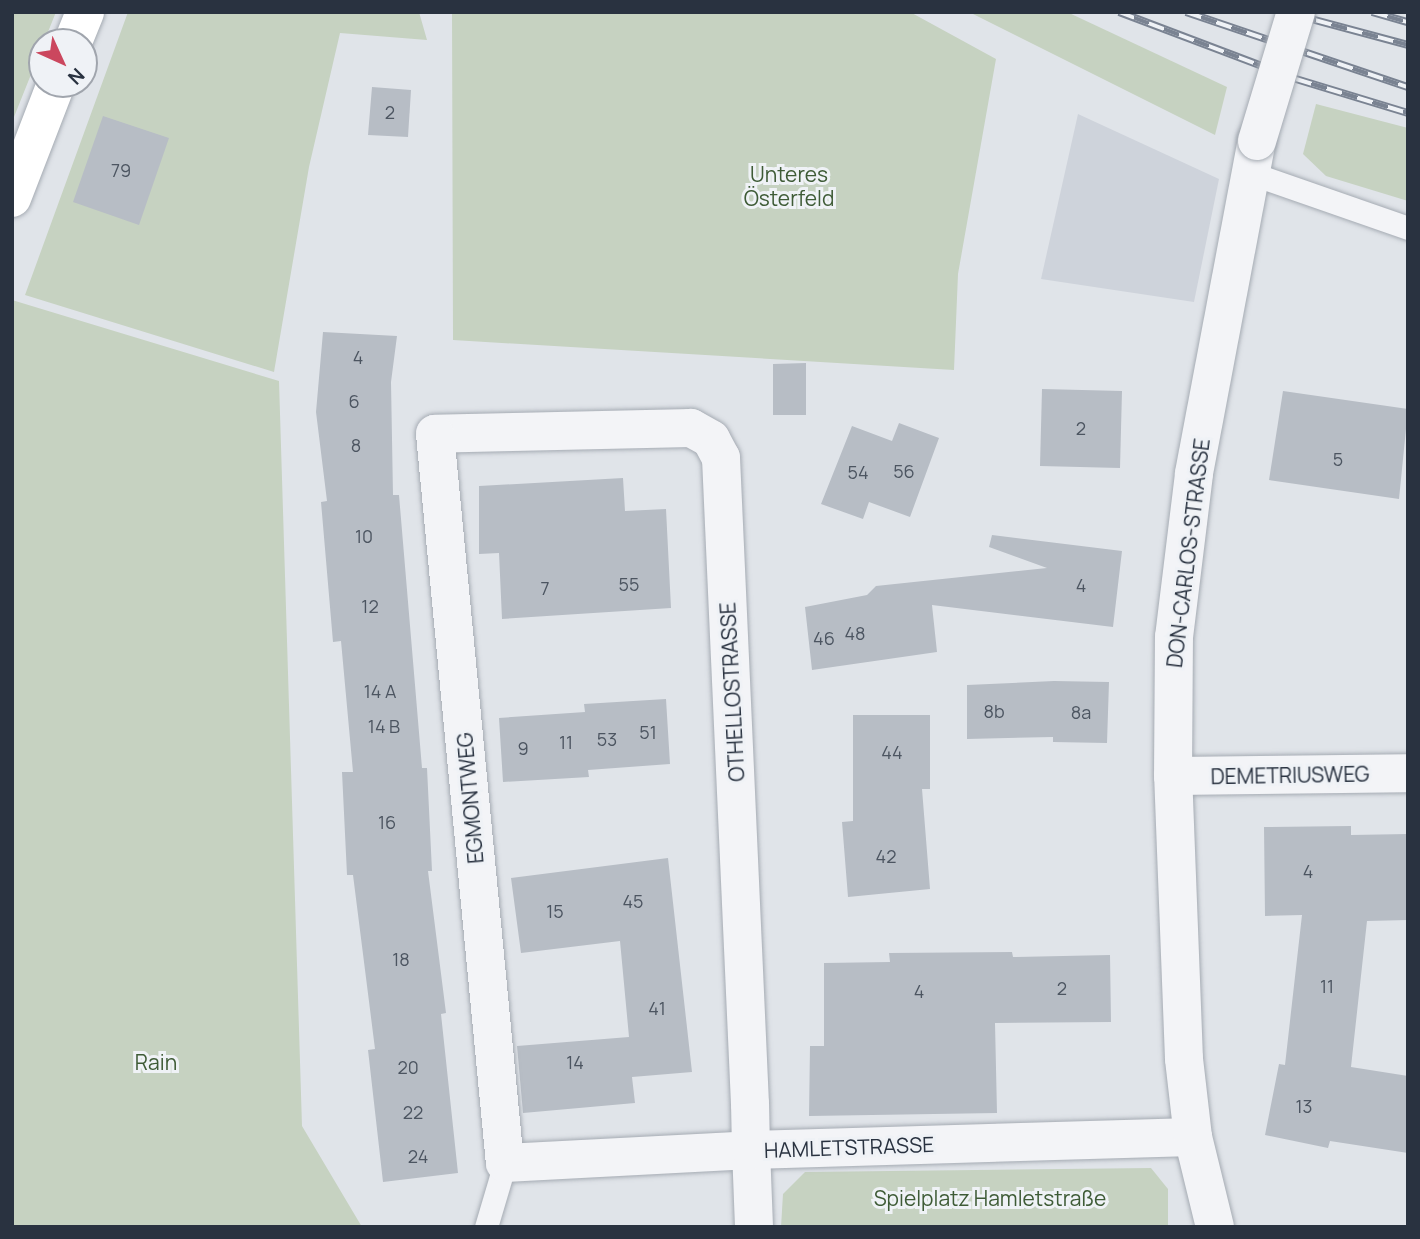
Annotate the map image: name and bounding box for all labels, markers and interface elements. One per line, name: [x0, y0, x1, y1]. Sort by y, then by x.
north arrow: [28, 28, 98, 98]
text: N: [62, 62, 90, 90]
house number: 2: [385, 101, 395, 123]
house number: 79: [111, 159, 131, 181]
park label: Unteres Österfeld: [744, 161, 834, 211]
house number: 4: [353, 346, 363, 368]
house number: 6: [348, 390, 360, 412]
house number: 2: [1076, 417, 1086, 439]
house number: 8: [351, 434, 361, 456]
street label: DON-CARLOS-STRASSE: [1161, 437, 1215, 669]
house number: 5: [1333, 448, 1343, 470]
house number: 56: [893, 460, 915, 482]
house number: 54: [847, 461, 869, 483]
house number: 10: [355, 525, 373, 547]
house number: 55: [619, 573, 639, 595]
house number: 4: [1076, 574, 1086, 596]
house number: 7: [540, 577, 550, 599]
house number: 12: [361, 595, 379, 617]
street label: OTHELLOSTRASSE: [715, 602, 749, 782]
house number: 48: [844, 622, 866, 644]
house number: 46: [813, 627, 835, 649]
house number: 14 A: [364, 680, 396, 702]
house number: 8b: [983, 700, 1005, 722]
house number: 8a: [1071, 701, 1091, 723]
house number: 14 B: [368, 715, 400, 737]
house number: 51: [639, 721, 657, 743]
house number: 53: [597, 728, 617, 750]
street label: EGMONTWEG: [452, 731, 488, 865]
house number: 11: [559, 731, 573, 753]
house number: 9: [517, 737, 529, 759]
house number: 44: [881, 741, 903, 763]
street label: DEMETRIUSWEG: [1210, 761, 1370, 789]
house number: 16: [378, 811, 396, 833]
house number: 42: [876, 845, 896, 867]
house number: 4: [1303, 860, 1313, 882]
house number: 45: [622, 890, 644, 912]
house number: 15: [546, 900, 564, 922]
house number: 18: [392, 948, 410, 970]
house number: 11: [1320, 975, 1334, 997]
house number: 2: [1057, 977, 1067, 999]
house number: 4: [914, 980, 924, 1002]
house number: 41: [648, 997, 666, 1019]
park label: Rain: [135, 1049, 177, 1075]
house number: 14: [566, 1051, 584, 1073]
house number: 20: [397, 1056, 419, 1078]
house number: 13: [1296, 1095, 1312, 1117]
house number: 22: [403, 1101, 423, 1123]
street label: HAMLETSTRASSE: [763, 1131, 935, 1163]
house number: 24: [408, 1145, 428, 1167]
park label: Spielplatz Hamletstraße: [874, 1185, 1106, 1211]

